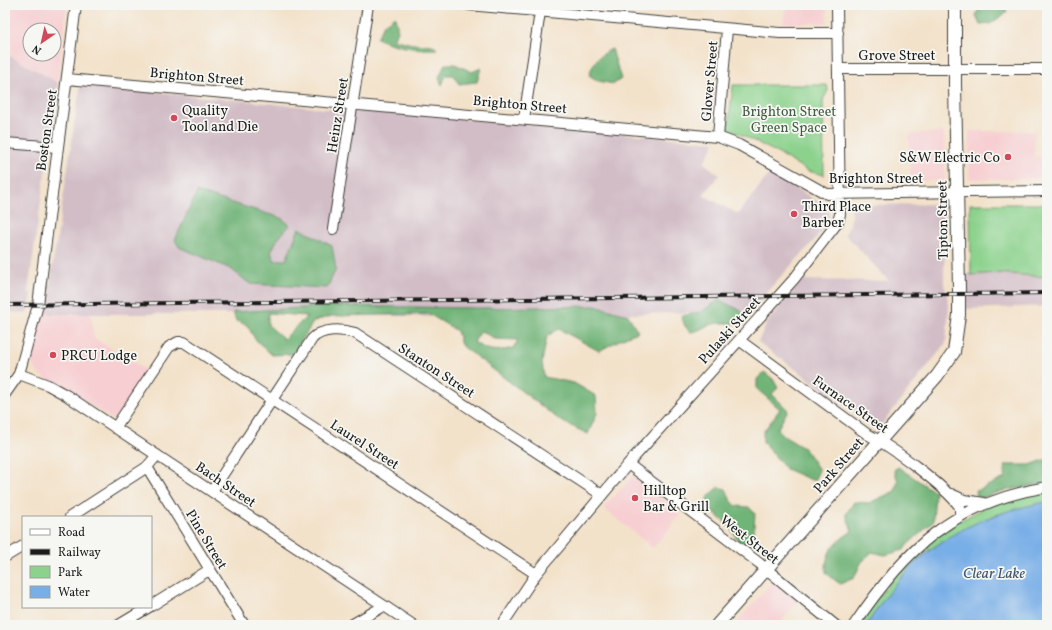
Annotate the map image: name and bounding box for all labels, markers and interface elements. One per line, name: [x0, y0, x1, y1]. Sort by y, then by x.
north arrow: [22, 22, 62, 62]
street label: Glover Street: [698, 40, 723, 122]
text: N: [30, 41, 45, 58]
street label: Grove Street: [859, 47, 935, 66]
street label: Brighton Street: [149, 64, 245, 91]
street label: Heinz Street: [323, 76, 354, 154]
street label: Boston Street: [32, 88, 63, 172]
street label: Brighton Street: [472, 92, 568, 119]
place label: Quality Tool and Die: [182, 102, 258, 137]
park label: Brighton Street Green Space: [742, 103, 836, 138]
marker: Quality Tool and Die: [169, 113, 179, 123]
place label: S&W Electric Co: [899, 149, 1000, 168]
marker: S&W Electric Co: [1003, 152, 1013, 162]
street label: Brighton Street: [829, 170, 923, 189]
street label: Tipton Street: [933, 180, 954, 260]
place label: Third Place Barber: [802, 198, 872, 233]
marker: Third Place Barber: [789, 209, 799, 219]
street label: Pulaski Street: [695, 293, 766, 369]
street label: Stanton Street: [394, 339, 478, 403]
place label: PRCU Lodge: [61, 347, 137, 366]
marker: PRCU Lodge: [48, 350, 58, 360]
street label: Furnace Street: [808, 372, 892, 439]
street label: Laurel Street: [326, 416, 403, 475]
street label: Park Street: [810, 434, 869, 498]
street label: Bach Street: [191, 458, 259, 513]
place label: Hilltop Bar & Grill: [643, 482, 709, 517]
marker: Hilltop Bar & Grill: [630, 493, 640, 503]
street label: Pine Street: [180, 506, 231, 573]
street label: West Street: [716, 511, 783, 569]
legend: [22, 516, 152, 608]
text: Road: [58, 525, 85, 541]
text: Railway: [58, 545, 101, 561]
water label: Clear Lake: [963, 564, 1025, 585]
text: Park: [58, 565, 83, 581]
text: Water: [58, 585, 90, 601]

